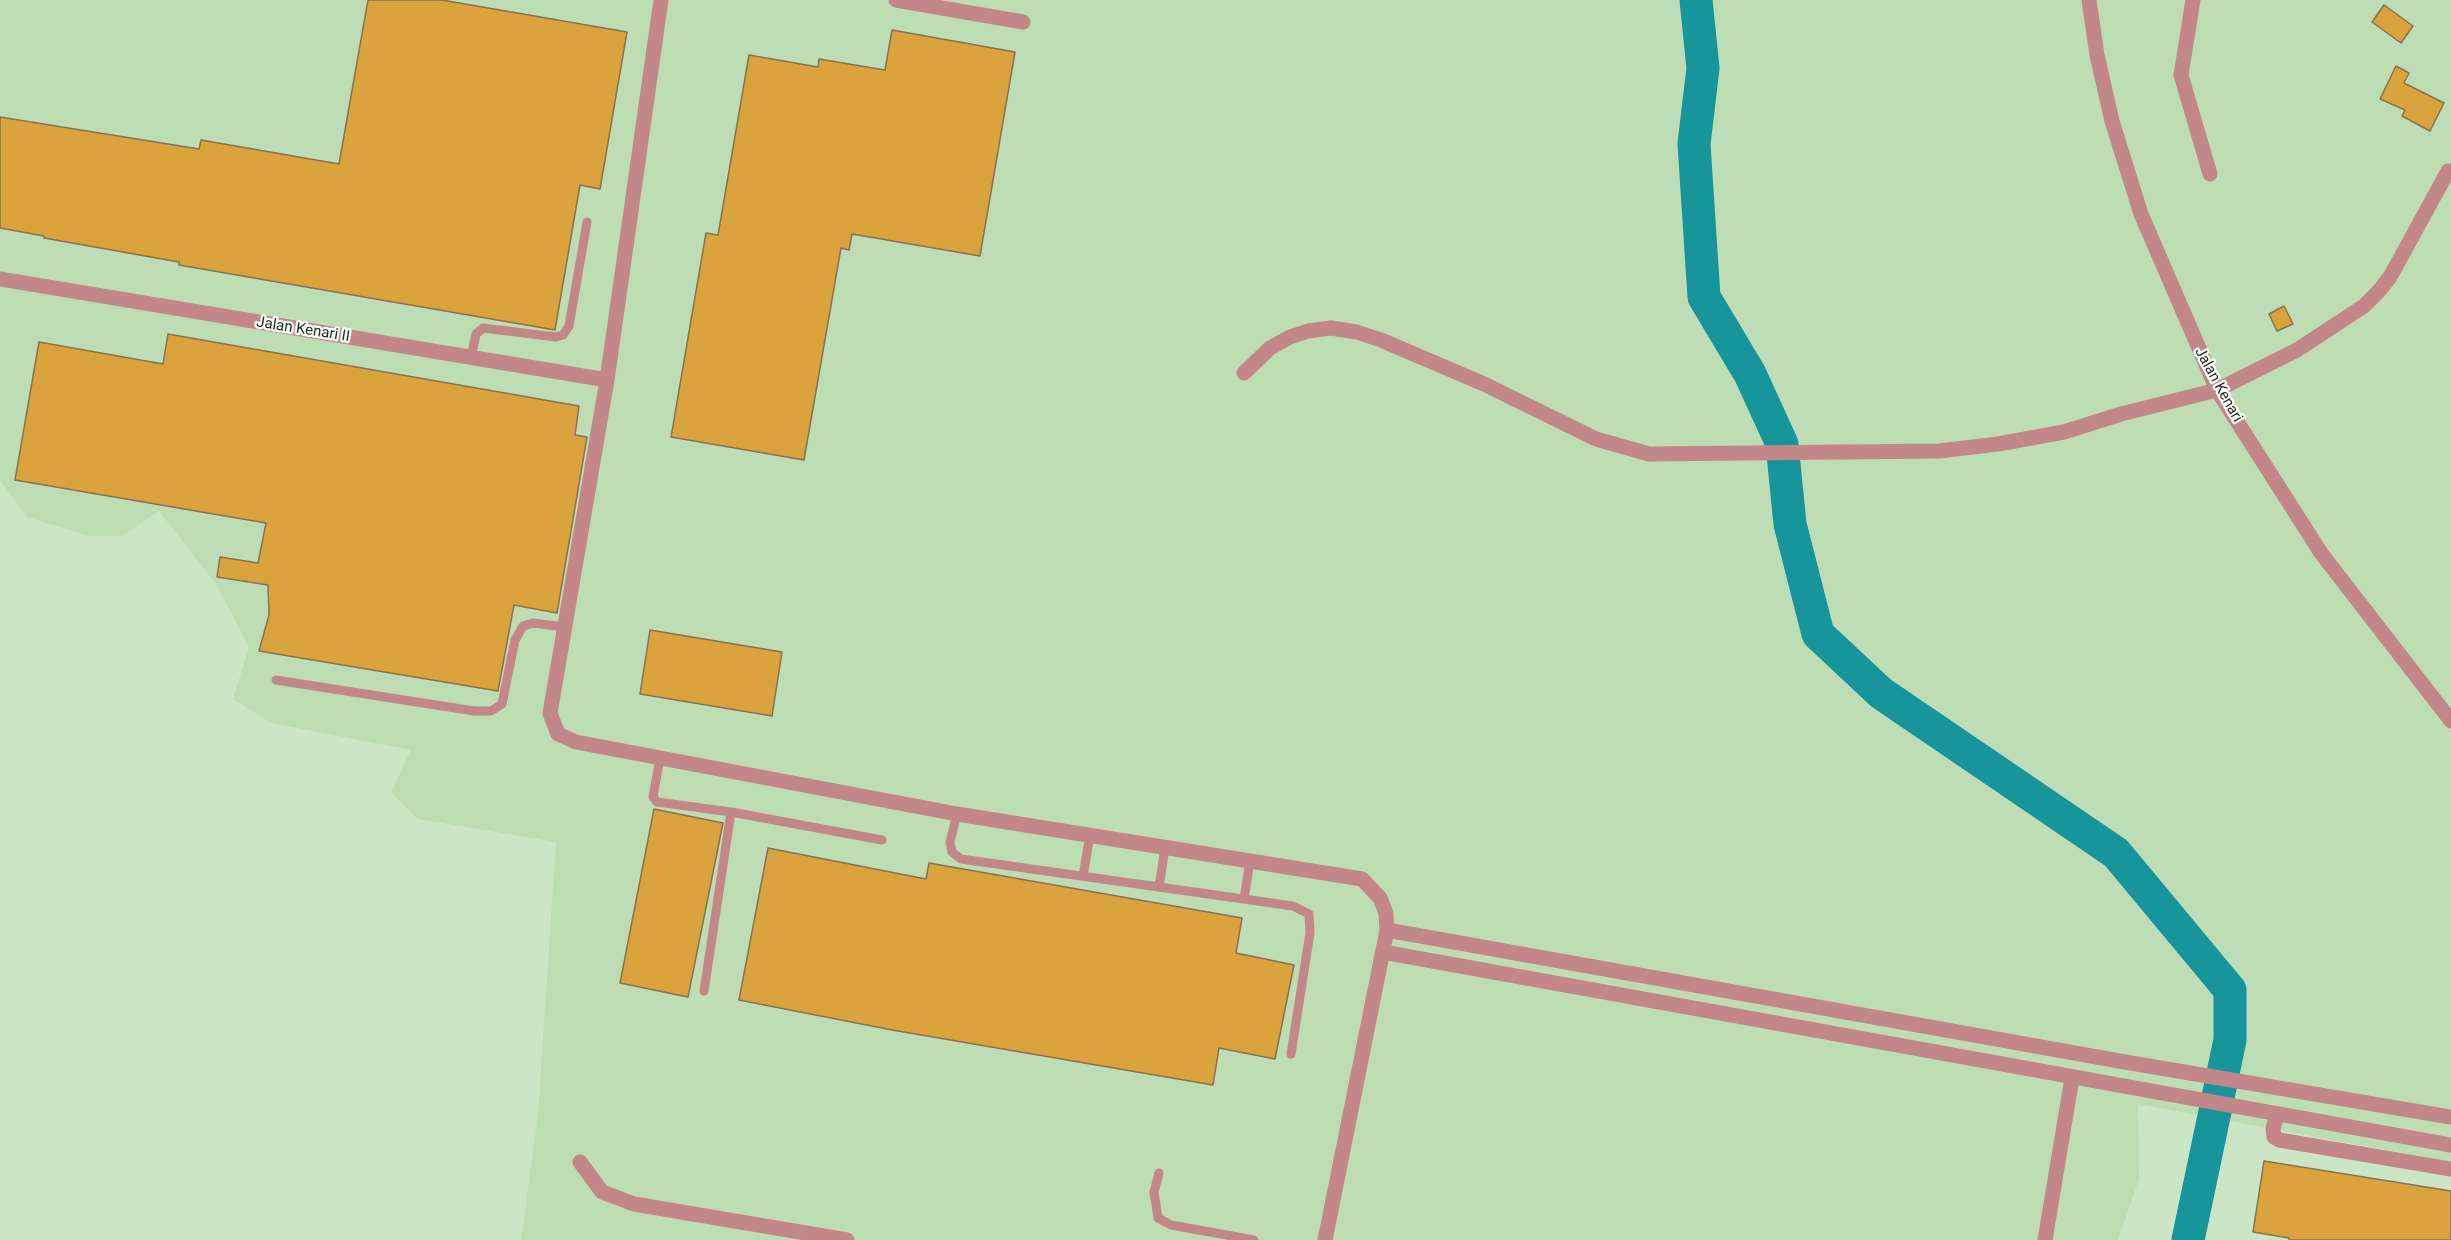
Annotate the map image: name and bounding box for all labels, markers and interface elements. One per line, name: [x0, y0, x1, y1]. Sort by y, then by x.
street label: Jalan Kenari II: [255, 314, 351, 346]
street label: Jalan Kenari: [2190, 345, 2246, 425]

